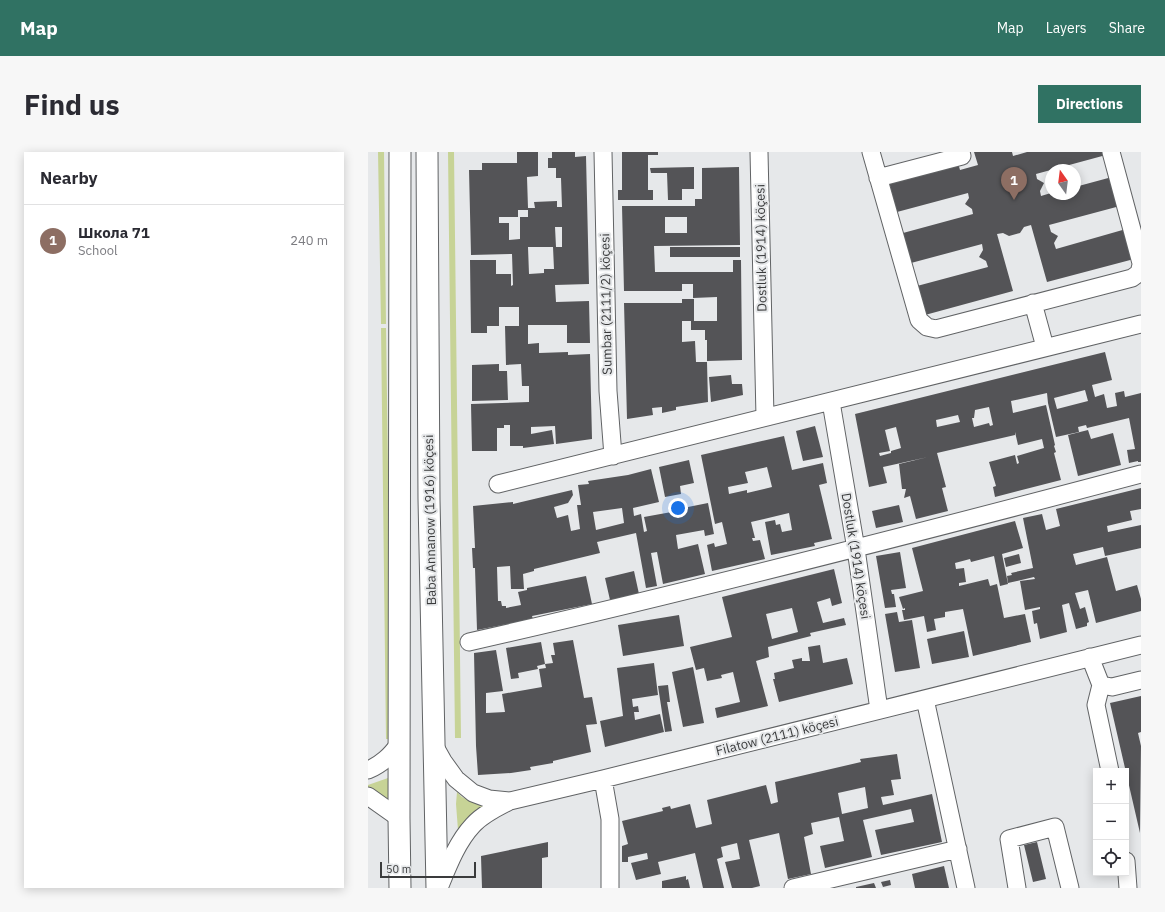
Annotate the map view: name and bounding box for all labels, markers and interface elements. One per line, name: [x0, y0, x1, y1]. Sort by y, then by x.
text: Map: [20, 16, 58, 40]
text: Map: [997, 19, 1024, 37]
text: Layers: [1046, 19, 1087, 37]
text: Share: [1109, 19, 1145, 37]
button: Directions: [1038, 85, 1141, 123]
text: Find us: [24, 86, 120, 123]
north arrow: [1045, 164, 1081, 200]
text: Nearby: [40, 167, 98, 189]
pin: 1: [1001, 167, 1027, 200]
street label: Dostluk (1914) köçesi: [751, 184, 771, 312]
text: Школа 71: [78, 223, 150, 242]
text: 1: [49, 232, 57, 249]
text: 240 m: [290, 232, 328, 249]
street label: Sumbar (2111/2) köçesi: [596, 233, 616, 375]
text: School: [78, 242, 118, 259]
street label: Baba Annanow (1916) köçesi: [420, 434, 440, 606]
street label: Dostluk (1914) köçesi: [838, 492, 874, 620]
your location: [668, 498, 688, 518]
street label: Filatow (2111) köçesi: [714, 713, 840, 759]
map controls: [1093, 768, 1129, 876]
button: +: [1093, 768, 1129, 804]
button: −: [1093, 804, 1129, 840]
button: locate: [1093, 840, 1129, 876]
scale bar: [380, 860, 476, 879]
text: 50 m: [386, 862, 411, 876]

